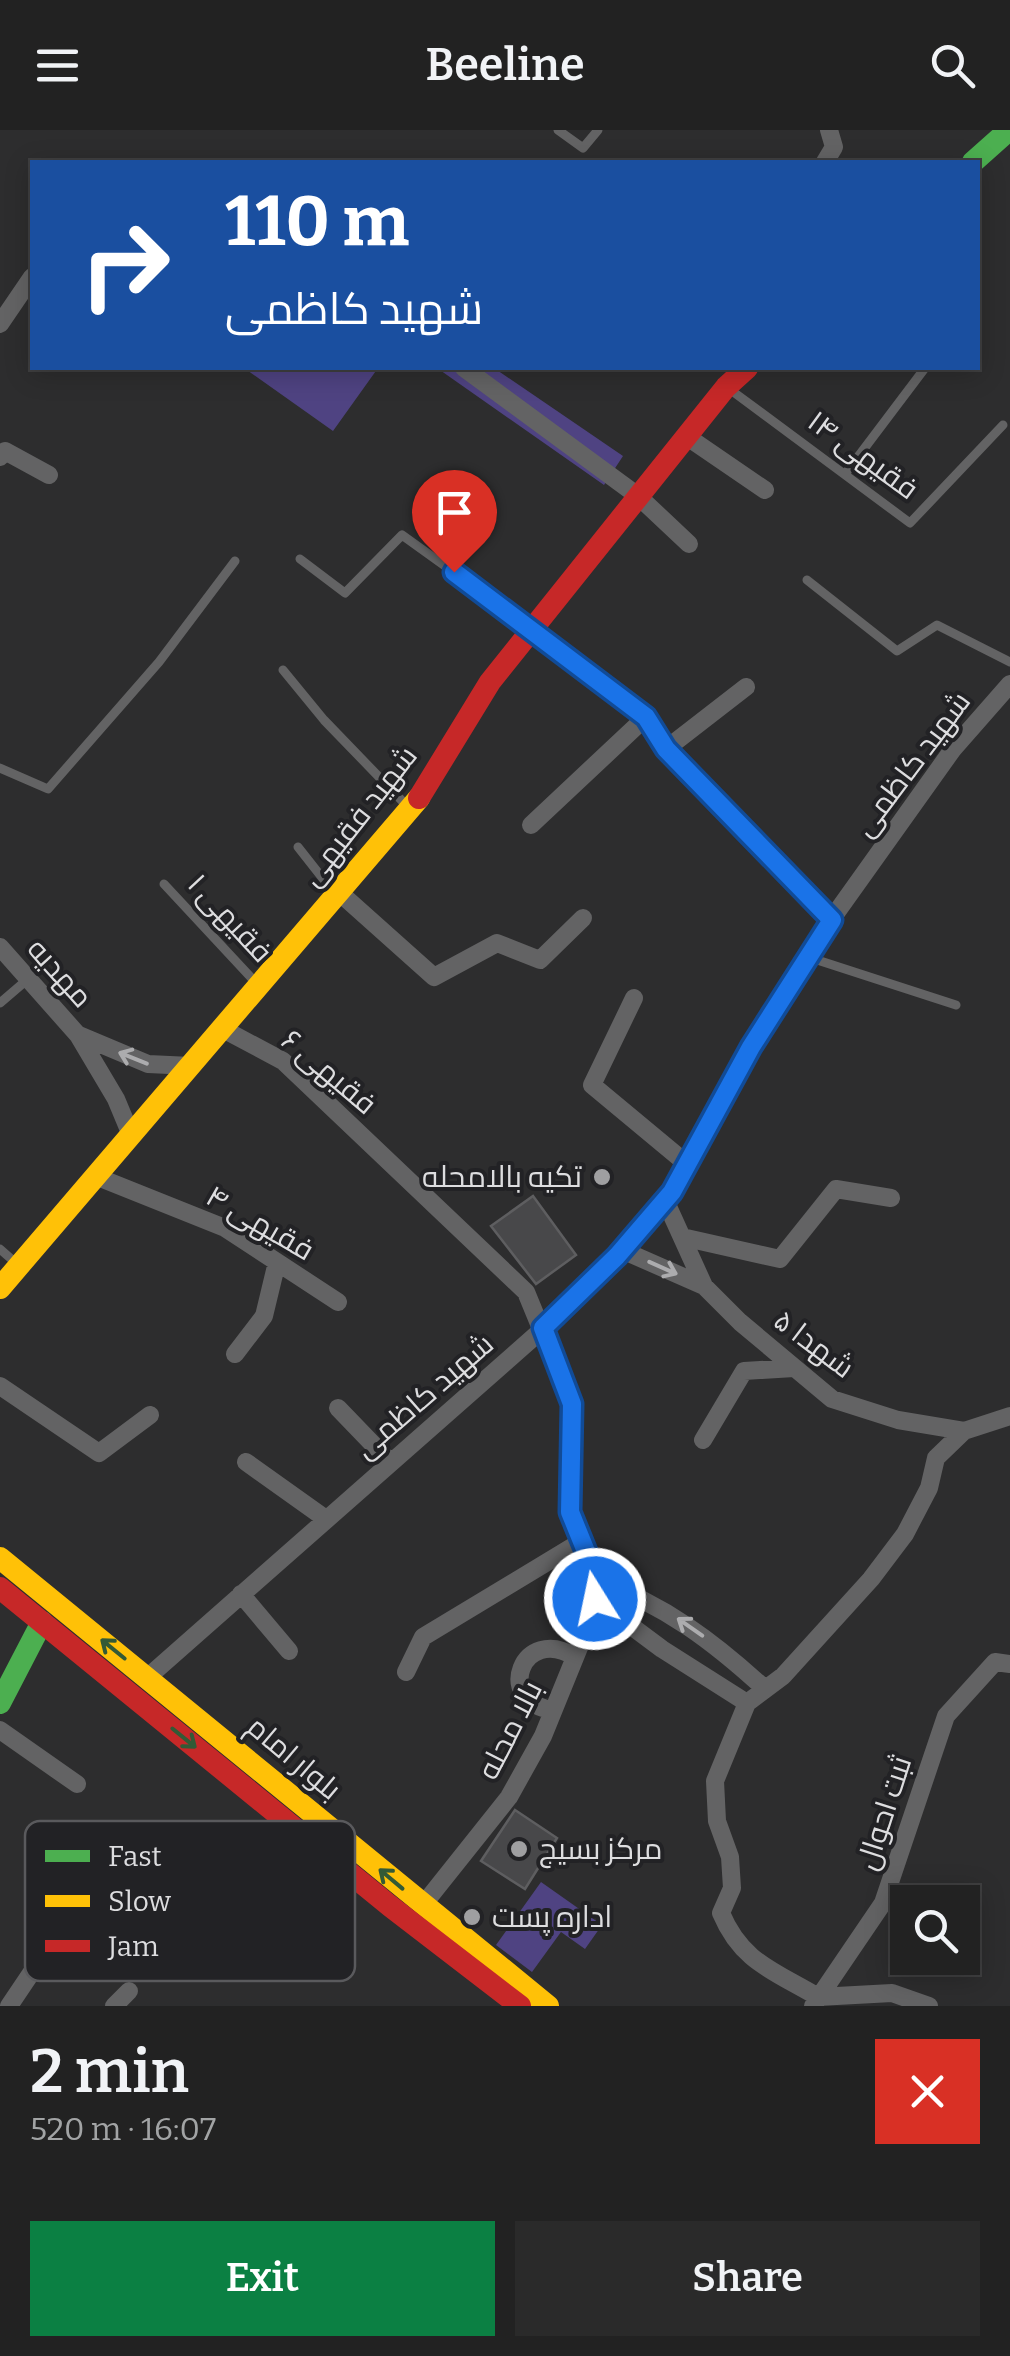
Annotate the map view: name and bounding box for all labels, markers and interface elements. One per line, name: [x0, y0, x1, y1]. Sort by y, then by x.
icon: menu: [30, 38, 85, 93]
text: Beeline: [425, 38, 585, 92]
icon: search: [925, 38, 980, 93]
text: 110 m: [225, 180, 409, 264]
icon: right: [60, 200, 190, 330]
text: شهید کاظمی: [225, 282, 483, 336]
street label: فقیهی ۱۴: [801, 403, 925, 507]
pin: [412, 470, 497, 573]
icon: arrive: [427, 485, 482, 540]
street label: شهید کاظمی: [846, 684, 978, 844]
street label: شهید فقیهی: [293, 739, 425, 893]
street label: فقیهی ۱: [180, 866, 280, 970]
street label: مهدیه: [20, 931, 100, 1015]
street label: فقیهی ۶: [274, 1022, 384, 1122]
one-way arrow: [118, 1048, 149, 1066]
place label: تکیه بالامحله: [422, 1159, 582, 1195]
marker: تکیه بالامحله: [591, 1166, 613, 1188]
street label: فقیهی ۴: [200, 1178, 320, 1268]
one-way arrow: [647, 1260, 678, 1278]
street label: شهدا ۵: [767, 1302, 861, 1386]
street label: شهید کاظمی: [347, 1326, 501, 1466]
position arrow: [543, 1547, 647, 1651]
one-way arrow: [677, 1617, 705, 1638]
one-way arrow: [101, 1638, 127, 1660]
street label: بالا محله: [470, 1675, 550, 1785]
street label: بلوار امام: [238, 1708, 348, 1809]
one-way arrow: [171, 1727, 197, 1749]
street label: ثبت احوال: [849, 1752, 919, 1874]
legend: [25, 1821, 355, 1981]
place label: مرکز بسیج: [539, 1831, 662, 1869]
marker: مرکز بسیج: [508, 1838, 530, 1860]
text: Fast: [108, 1840, 162, 1873]
one-way arrow: [378, 1868, 404, 1890]
text: Slow: [108, 1885, 171, 1918]
map controls: [890, 1885, 980, 1975]
button: search: [890, 1885, 980, 1975]
place label: اداره پست: [492, 1899, 612, 1936]
marker: اداره پست: [461, 1906, 483, 1928]
text: Jam: [107, 1930, 159, 1963]
text: 2 min: [30, 2036, 189, 2108]
button: close: [875, 2039, 980, 2144]
text: 520 m · 16:07: [30, 2110, 216, 2148]
button: Exit: [30, 2221, 495, 2336]
button: Share: [515, 2221, 980, 2336]

